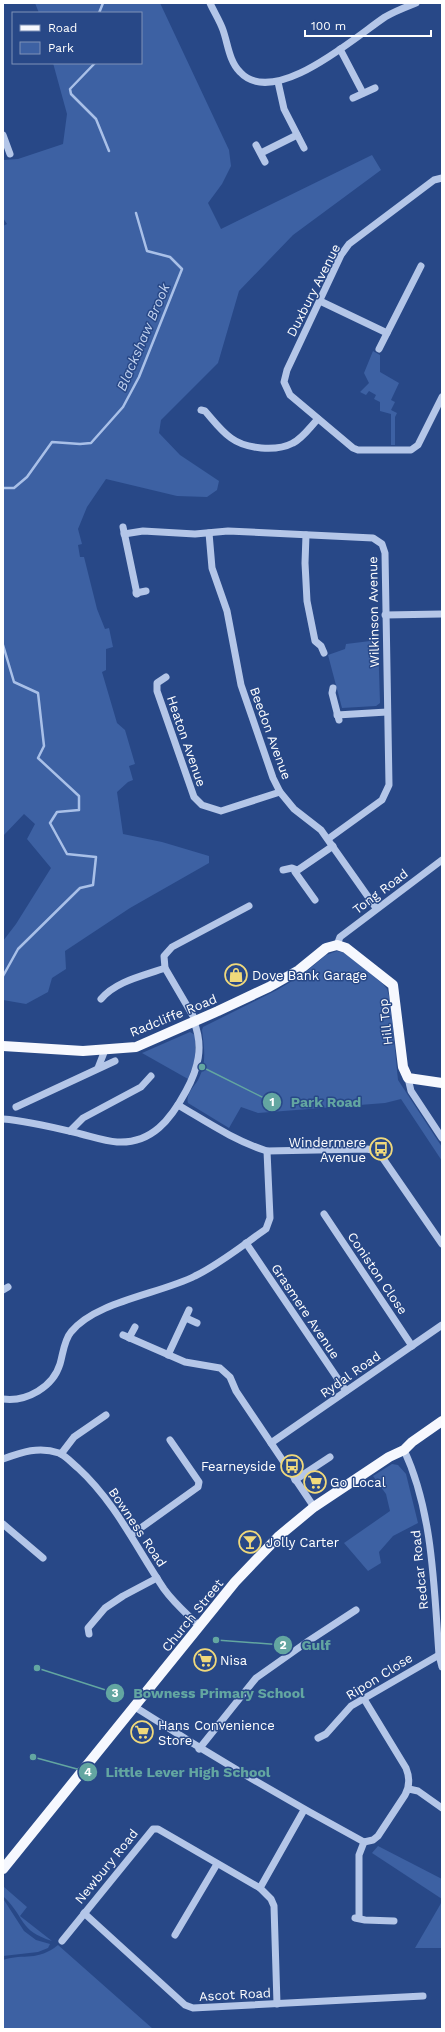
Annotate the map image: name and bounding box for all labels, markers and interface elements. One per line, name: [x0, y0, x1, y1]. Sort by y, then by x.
legend: [12, 12, 142, 64]
scale bar: [305, 12, 431, 38]
text: 100 m: [311, 19, 346, 33]
text: Road: [48, 21, 77, 35]
text: Park: [48, 41, 74, 55]
street label: Duxbury Avenue: [284, 241, 343, 339]
water label: Blackshaw Brook: [113, 281, 173, 393]
street label: Wilkinson Avenue: [365, 556, 382, 668]
street label: Beedon Avenue: [247, 685, 294, 781]
street label: Heaton Avenue: [164, 694, 209, 789]
street label: Tong Road: [350, 866, 411, 917]
shop icon: Dove Bank Garage: [223, 962, 249, 988]
place label: Dove Bank Garage: [252, 968, 367, 983]
street label: Radcliffe Road: [127, 991, 219, 1040]
street label: Hill Top: [376, 998, 395, 1046]
callout: Park Road: [262, 1089, 369, 1115]
text: Park Road: [291, 1094, 361, 1110]
text: 1: [269, 1095, 275, 1109]
place label: Windermere Avenue: [289, 1135, 366, 1165]
bus stop icon: Windermere Avenue: [368, 1136, 394, 1162]
street label: Coniston Close: [345, 1229, 411, 1317]
street label: Grasmere Avenue: [268, 1261, 343, 1362]
street label: Rydal Road: [317, 1348, 383, 1401]
bus stop icon: Fearneyside: [279, 1453, 305, 1479]
place label: Fearneyside: [201, 1459, 276, 1474]
supermarket icon: Go Local: [302, 1469, 328, 1495]
place label: Go Local: [330, 1475, 386, 1490]
street label: Bowness Road: [106, 1485, 170, 1570]
bar icon: Jolly Carter: [237, 1529, 263, 1555]
street label: Redcar Road: [408, 1529, 431, 1610]
place label: Jolly Carter: [266, 1535, 339, 1550]
street label: Church Street: [159, 1576, 227, 1655]
callout: Gulf: [273, 1632, 338, 1658]
text: Gulf: [301, 1637, 331, 1653]
text: 2: [279, 1638, 287, 1652]
supermarket icon: Nisa: [192, 1647, 218, 1673]
street label: Ripon Close: [343, 1650, 415, 1703]
place label: Nisa: [220, 1653, 248, 1668]
callout: Bowness Primary School: [105, 1680, 313, 1706]
text: Bowness Primary School: [133, 1685, 305, 1701]
text: 3: [111, 1686, 119, 1700]
place label: Hans Convenience Store: [158, 1718, 275, 1748]
supermarket icon: Hans Convenience Store: [129, 1719, 155, 1745]
callout: Little Lever High School: [78, 1759, 279, 1785]
text: Little Lever High School: [106, 1764, 271, 1780]
text: 4: [84, 1765, 92, 1779]
street label: Newbury Road: [72, 1826, 141, 1907]
street label: Ascot Road: [199, 1985, 271, 2004]

